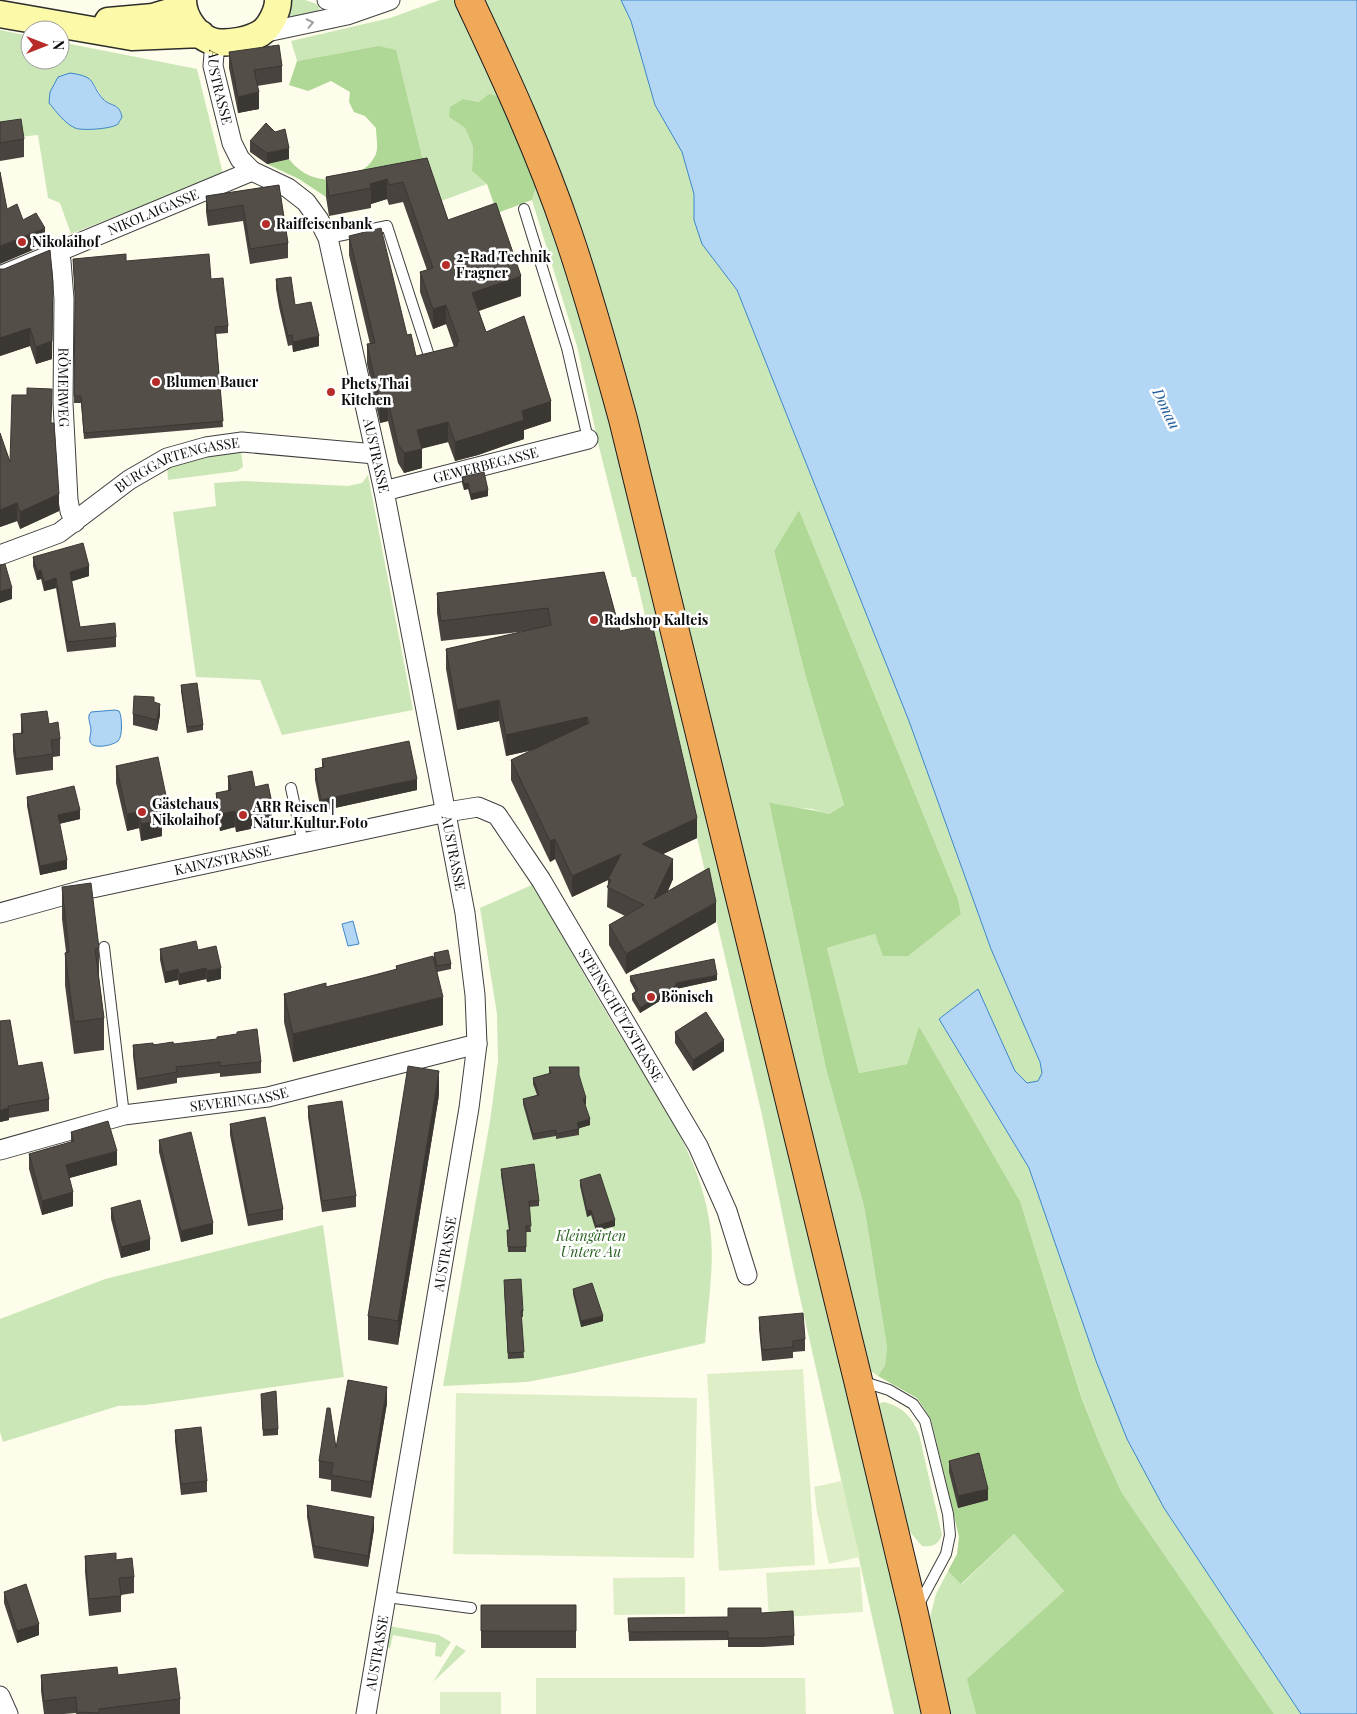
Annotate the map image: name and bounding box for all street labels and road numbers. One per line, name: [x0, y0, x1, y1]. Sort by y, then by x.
street label: AUSTRASSE: [204, 48, 237, 126]
street label: NIKOLAIGASSE: [105, 184, 202, 239]
street label: RÖMERWEG: [54, 348, 74, 428]
street label: AUSTRASSE: [359, 415, 394, 495]
street label: BURGGARTENGASSE: [110, 432, 241, 497]
street label: GEWERBEGASSE: [431, 442, 540, 487]
street label: AUSTRASSE: [437, 813, 471, 892]
street label: KAINZSTRASSE: [172, 840, 273, 879]
street label: STEINSCHÜTZSTRASSE: [575, 945, 668, 1085]
street label: SEVERINGASSE: [189, 1082, 290, 1116]
street label: AUSTRASSE: [428, 1215, 460, 1294]
street label: AUSTRASSE: [360, 1614, 392, 1693]

